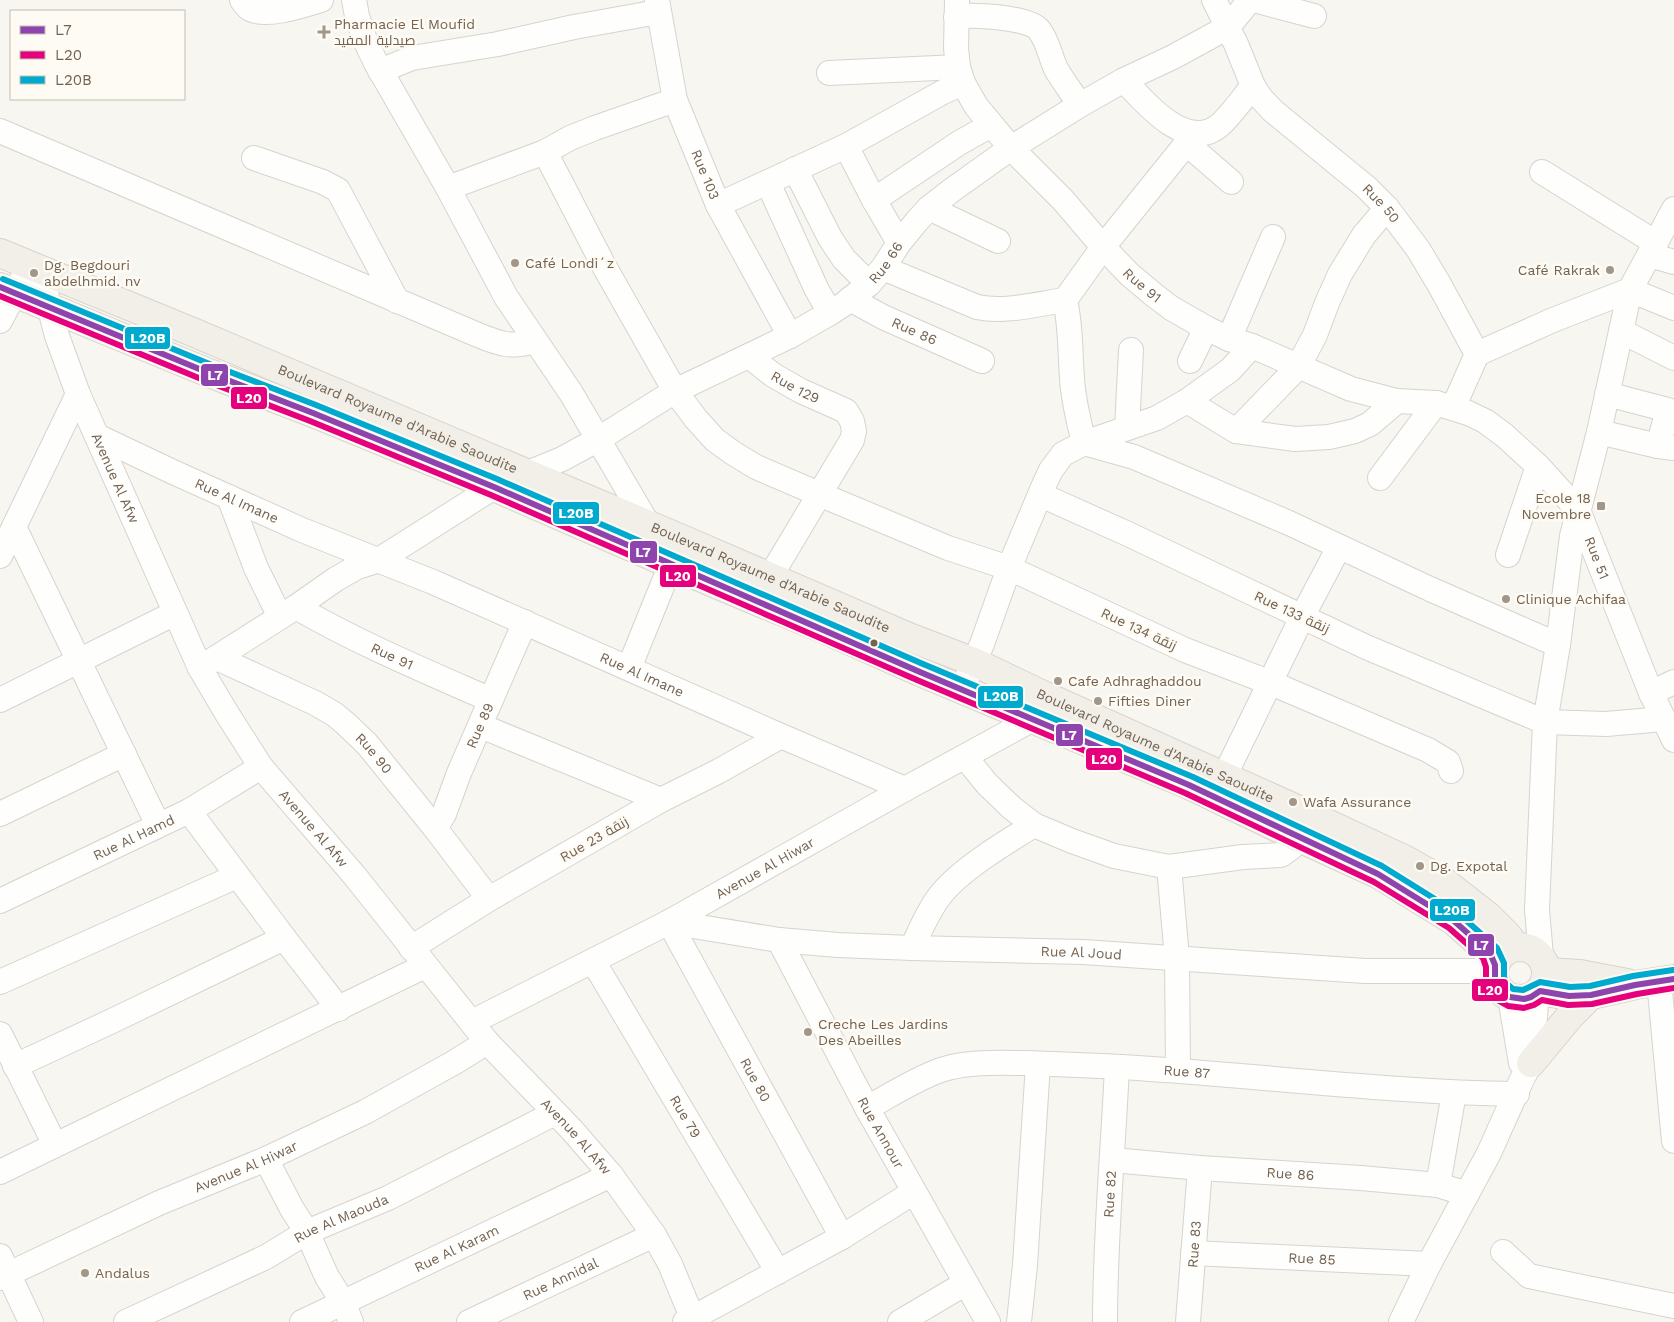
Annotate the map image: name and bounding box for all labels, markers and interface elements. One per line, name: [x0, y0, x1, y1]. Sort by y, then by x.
legend: [10, 10, 185, 100]
place label: Pharmacie El Moufid صيدلية المفيد: [334, 16, 475, 48]
text: L7: [55, 21, 72, 39]
marker: Pharmacie El Moufid صيدلية المفيد: [318, 26, 330, 38]
text: L20: [55, 46, 82, 64]
text: L20B: [55, 71, 92, 89]
street label: Rue 103: [688, 147, 723, 202]
street label: Rue 50: [1359, 180, 1403, 226]
street label: Rue 66: [865, 239, 906, 287]
place label: Café Londi´z: [525, 255, 614, 271]
place label: Dg. Begdouri abdelhmid. nv: [44, 257, 141, 289]
marker: Café Londi´z: [509, 257, 521, 269]
place label: Café Rakrak: [1518, 262, 1600, 278]
marker: Café Rakrak: [1604, 264, 1616, 276]
street label: Rue 91: [1120, 265, 1164, 306]
marker: Dg. Begdouri abdelhmid. nv: [28, 267, 40, 279]
street label: Rue 86: [889, 314, 940, 348]
line badge: L20B: [124, 326, 171, 350]
text: L20B: [130, 330, 166, 346]
street label: Boulevard Royaume d'Arabie Saoudite: [276, 361, 520, 477]
line badge: L7: [200, 363, 229, 387]
text: L7: [207, 367, 223, 383]
street label: Rue 129: [768, 368, 822, 406]
line badge: L20: [230, 386, 268, 410]
text: L20: [236, 390, 262, 406]
street label: Avenue Al Afw: [88, 431, 143, 526]
street label: Rue Al Imane: [192, 475, 281, 526]
place label: Ecole 18 Novembre: [1521, 490, 1591, 522]
marker: Ecole 18 Novembre: [1595, 500, 1607, 512]
line badge: L20B: [552, 501, 600, 525]
text: L20B: [558, 505, 594, 521]
street label: Boulevard Royaume d'Arabie Saoudite: [649, 519, 892, 636]
street label: Rue 51: [1581, 534, 1613, 581]
line badge: L7: [629, 540, 658, 564]
text: L7: [635, 544, 651, 560]
line badge: L20: [659, 564, 697, 588]
text: L20: [665, 568, 691, 584]
street label: Rue 133 زنقة: [1252, 588, 1332, 636]
place label: Clinique Achifaa: [1516, 591, 1626, 607]
marker: Clinique Achifaa: [1500, 593, 1512, 605]
street label: Rue 134 زنقة: [1099, 604, 1179, 654]
unlabelled marker: [869, 638, 879, 648]
street label: Rue 91: [368, 639, 416, 673]
street label: Rue Al Imane: [598, 649, 686, 700]
place label: Cafe Adhraghaddou: [1068, 673, 1202, 689]
marker: Cafe Adhraghaddou: [1052, 675, 1064, 687]
line badge: L20B: [977, 685, 1024, 709]
street label: Boulevard Royaume d'Arabie Saoudite: [1034, 685, 1276, 806]
text: L20B: [983, 688, 1019, 704]
place label: Fifties Diner: [1108, 693, 1191, 709]
marker: Fifties Diner: [1092, 695, 1104, 707]
street label: Rue 89: [463, 700, 497, 751]
line badge: L7: [1055, 723, 1084, 747]
text: L7: [1061, 727, 1077, 743]
street label: Rue 90: [352, 730, 396, 777]
line badge: L20: [1085, 747, 1123, 771]
text: L20: [1091, 751, 1117, 767]
street label: Avenue Al Afw: [276, 786, 352, 871]
place label: Wafa Assurance: [1303, 794, 1411, 810]
marker: Wafa Assurance: [1287, 796, 1299, 808]
street label: Rue Al Hamd: [90, 811, 177, 864]
street label: Rue 23 زنقة: [557, 813, 631, 865]
street label: Avenue Al Hiwar: [713, 834, 817, 902]
place label: Dg. Expotal: [1430, 858, 1508, 874]
marker: Dg. Expotal: [1414, 860, 1426, 872]
line badge: L20B: [1429, 898, 1476, 922]
text: L20B: [1434, 902, 1470, 918]
line badge: L7: [1467, 933, 1495, 957]
text: L7: [1473, 937, 1489, 953]
street label: Rue Al Joud: [1040, 943, 1122, 963]
line badge: L20: [1471, 978, 1509, 1002]
text: L20: [1477, 982, 1503, 998]
place label: Creche Les Jardins Des Abeilles: [818, 1016, 948, 1048]
marker: Creche Les Jardins Des Abeilles: [802, 1026, 814, 1038]
street label: Rue 80: [737, 1055, 774, 1105]
street label: Rue 87: [1163, 1062, 1211, 1081]
street label: Rue 79: [667, 1092, 704, 1141]
street label: Rue Annour: [855, 1094, 908, 1171]
street label: Avenue Al Afw: [538, 1095, 615, 1178]
street label: Avenue Al Hiwar: [192, 1137, 300, 1196]
street label: Rue 86: [1266, 1164, 1315, 1183]
street label: Rue 82: [1100, 1170, 1119, 1218]
street label: Rue Al Maouda: [291, 1191, 391, 1246]
street label: Rue 83: [1184, 1220, 1204, 1268]
street label: Rue Al Karam: [412, 1222, 501, 1275]
street label: Rue 85: [1288, 1249, 1336, 1268]
street label: Rue Annidal: [520, 1254, 601, 1304]
place label: Andalus: [95, 1265, 150, 1281]
marker: Andalus: [79, 1267, 91, 1279]

